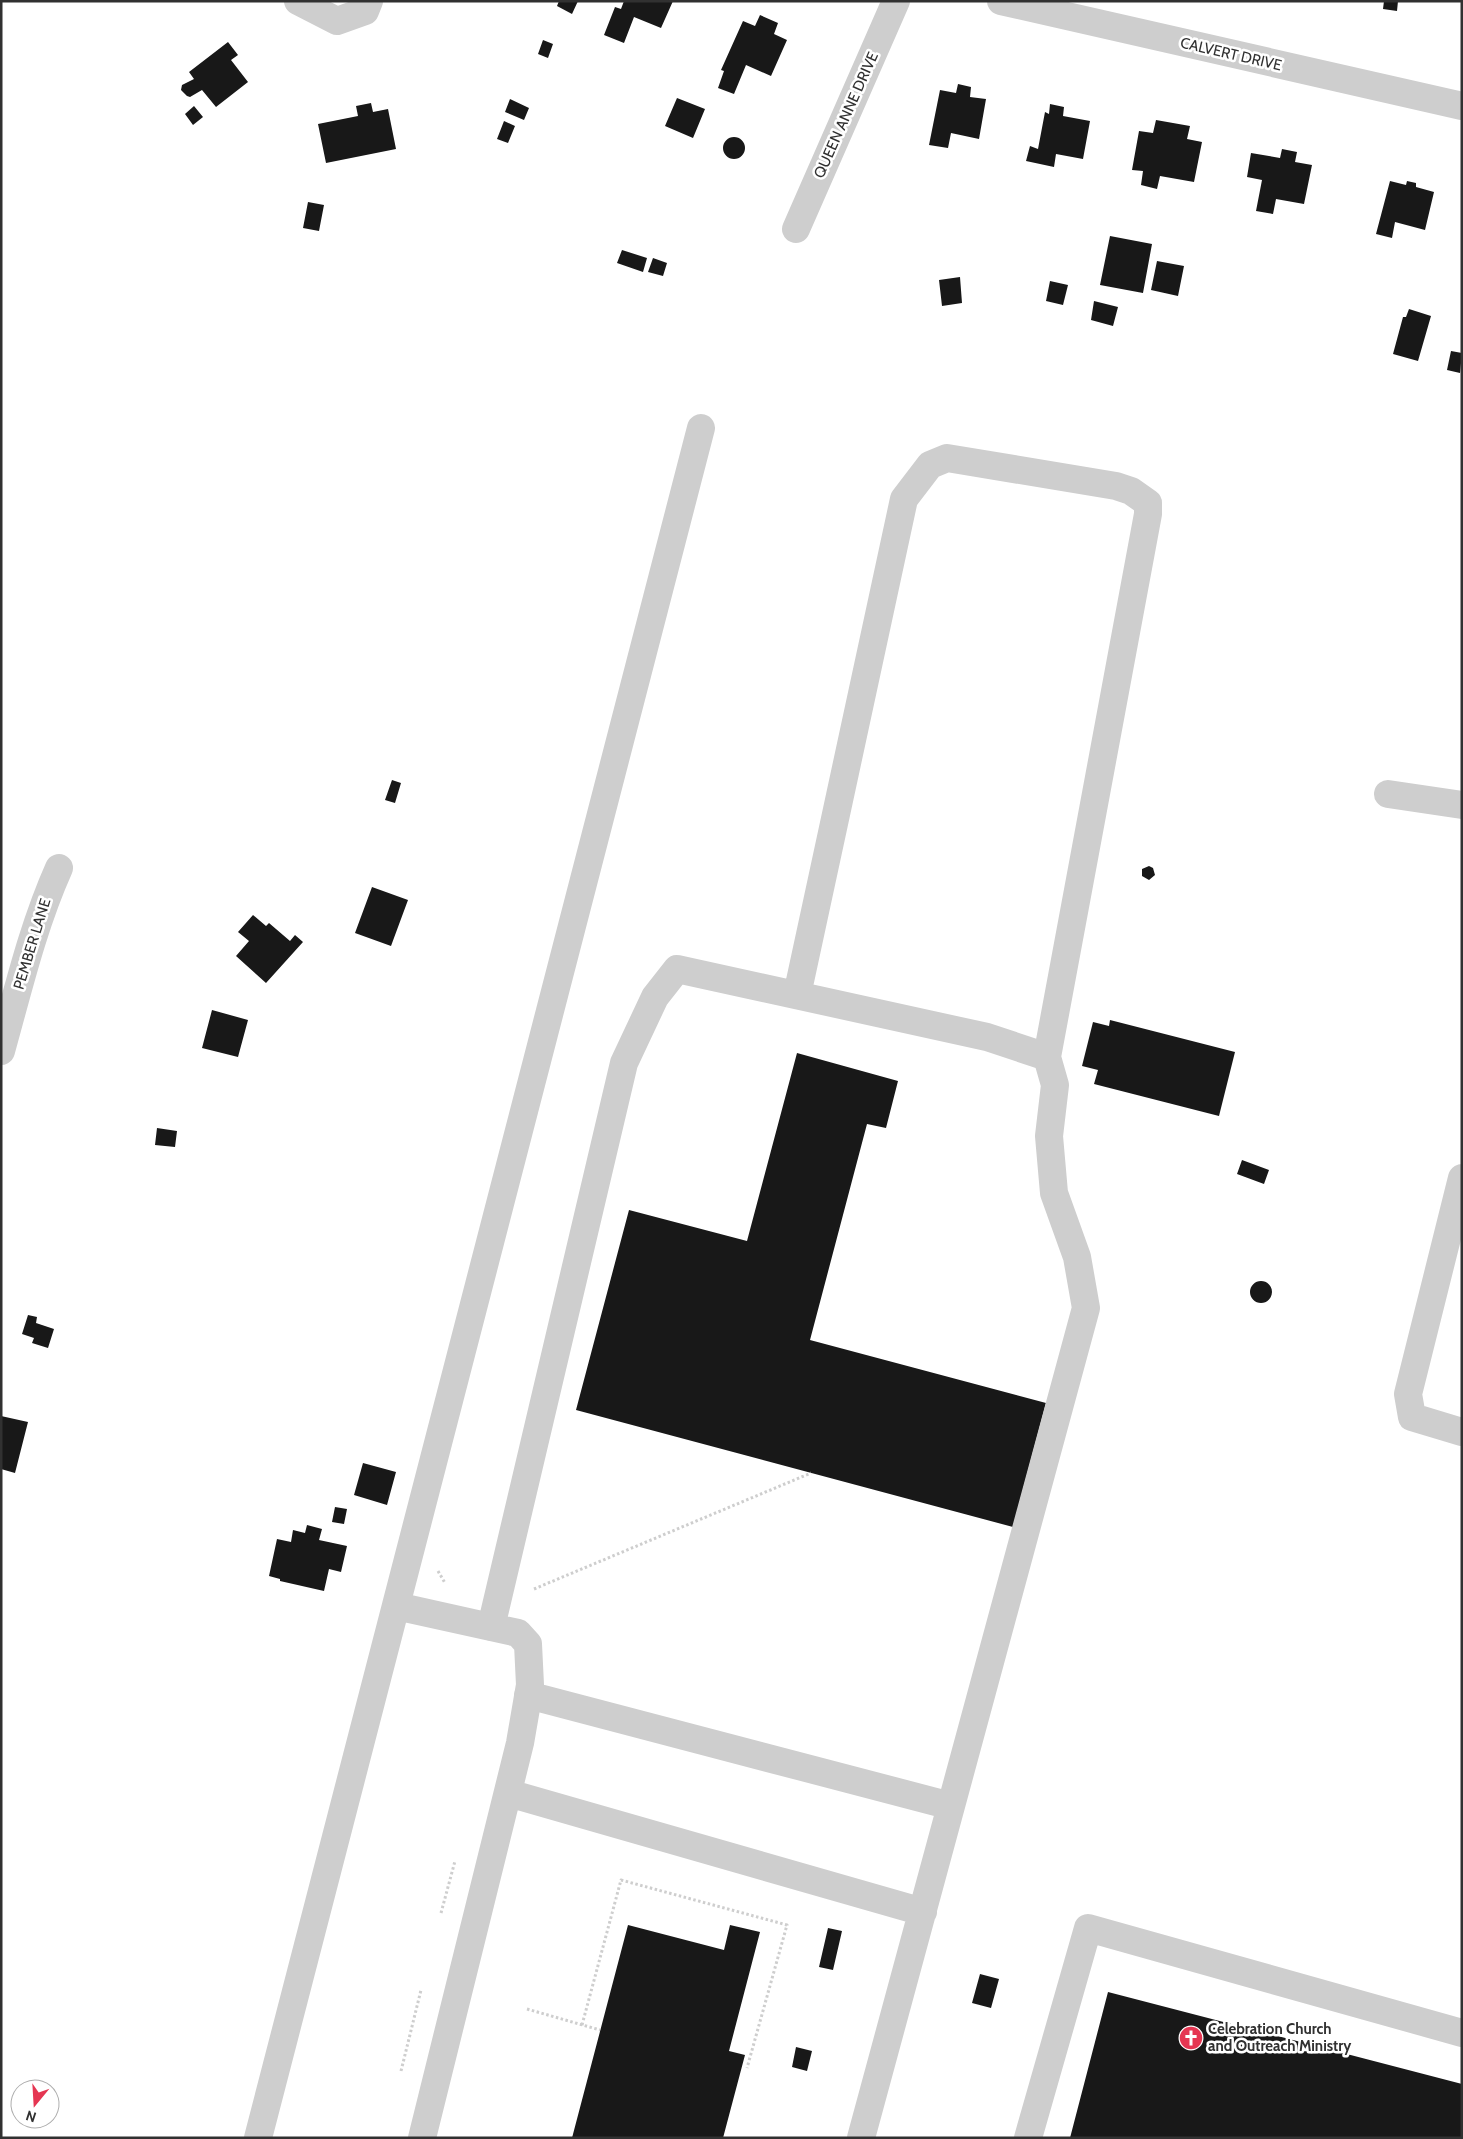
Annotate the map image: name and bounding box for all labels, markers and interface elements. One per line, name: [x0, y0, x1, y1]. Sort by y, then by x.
street label: CALVERT DRIVE: [1179, 34, 1283, 74]
street label: QUEEN ANNE DRIVE: [810, 49, 882, 181]
street label: PEMBER LANE: [10, 896, 54, 992]
place label: Celebration Church and Outreach Ministry: [1208, 2020, 1352, 2055]
church icon: Celebration Church and Outreach Ministry: [1178, 2025, 1204, 2051]
north arrow: [10, 2079, 60, 2129]
text: N: [23, 2106, 38, 2126]

